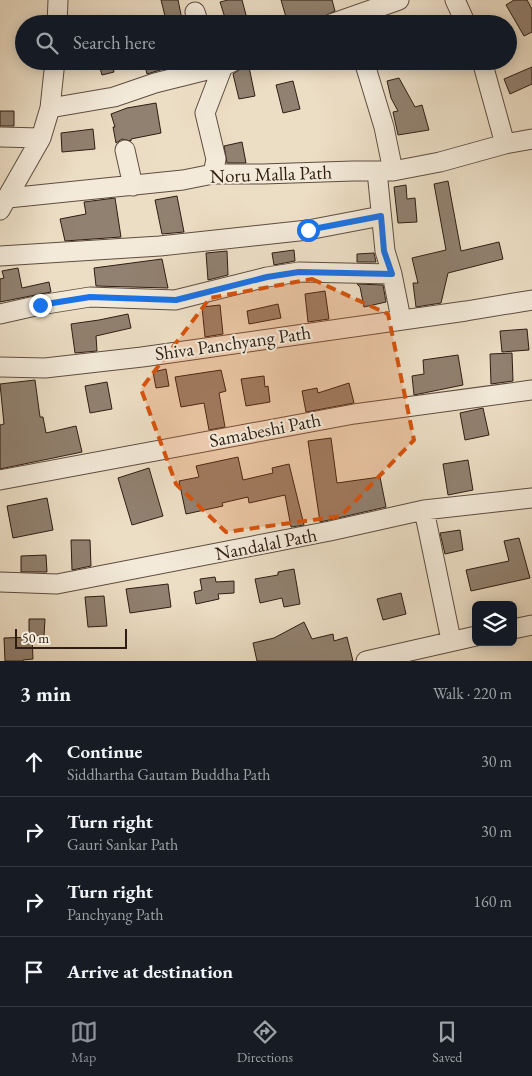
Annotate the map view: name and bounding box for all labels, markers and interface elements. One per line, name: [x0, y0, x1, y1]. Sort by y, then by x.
search box: [15, 15, 517, 70]
icon: search: [33, 29, 61, 57]
text: Search here: [73, 30, 155, 55]
street label: Noru Malla Path: [209, 159, 333, 189]
route start: [297, 219, 320, 242]
route end: [29, 294, 52, 317]
street label: Shiva Panchyang Path: [153, 320, 313, 366]
street label: Samabeshi Path: [207, 407, 323, 453]
street label: Nandalal Path: [213, 522, 319, 566]
map controls: [472, 601, 517, 646]
button: layers: [472, 601, 517, 646]
scale bar: [15, 626, 128, 649]
text: 50 m: [22, 629, 49, 647]
text: 3 min: [20, 680, 71, 707]
text: Walk · 220 m: [433, 683, 512, 704]
text: Continue: [67, 739, 142, 764]
icon: ahead: [20, 748, 48, 776]
text: 30 m: [481, 751, 512, 772]
text: Siddhartha Gautam Buddha Path: [67, 764, 270, 785]
text: Turn right: [67, 809, 153, 834]
icon: right: [20, 818, 48, 846]
text: 30 m: [481, 821, 512, 842]
text: Gauri Sankar Path: [67, 834, 178, 855]
text: Turn right: [67, 879, 153, 904]
icon: right: [20, 888, 48, 916]
text: 160 m: [473, 891, 512, 912]
text: Panchyang Path: [67, 904, 163, 925]
icon: arrive: [20, 958, 48, 986]
text: Arrive at destination: [67, 959, 233, 984]
tab: Map: [70, 1018, 98, 1066]
tab: Directions: [237, 1018, 293, 1066]
tab: Saved: [432, 1018, 462, 1066]

